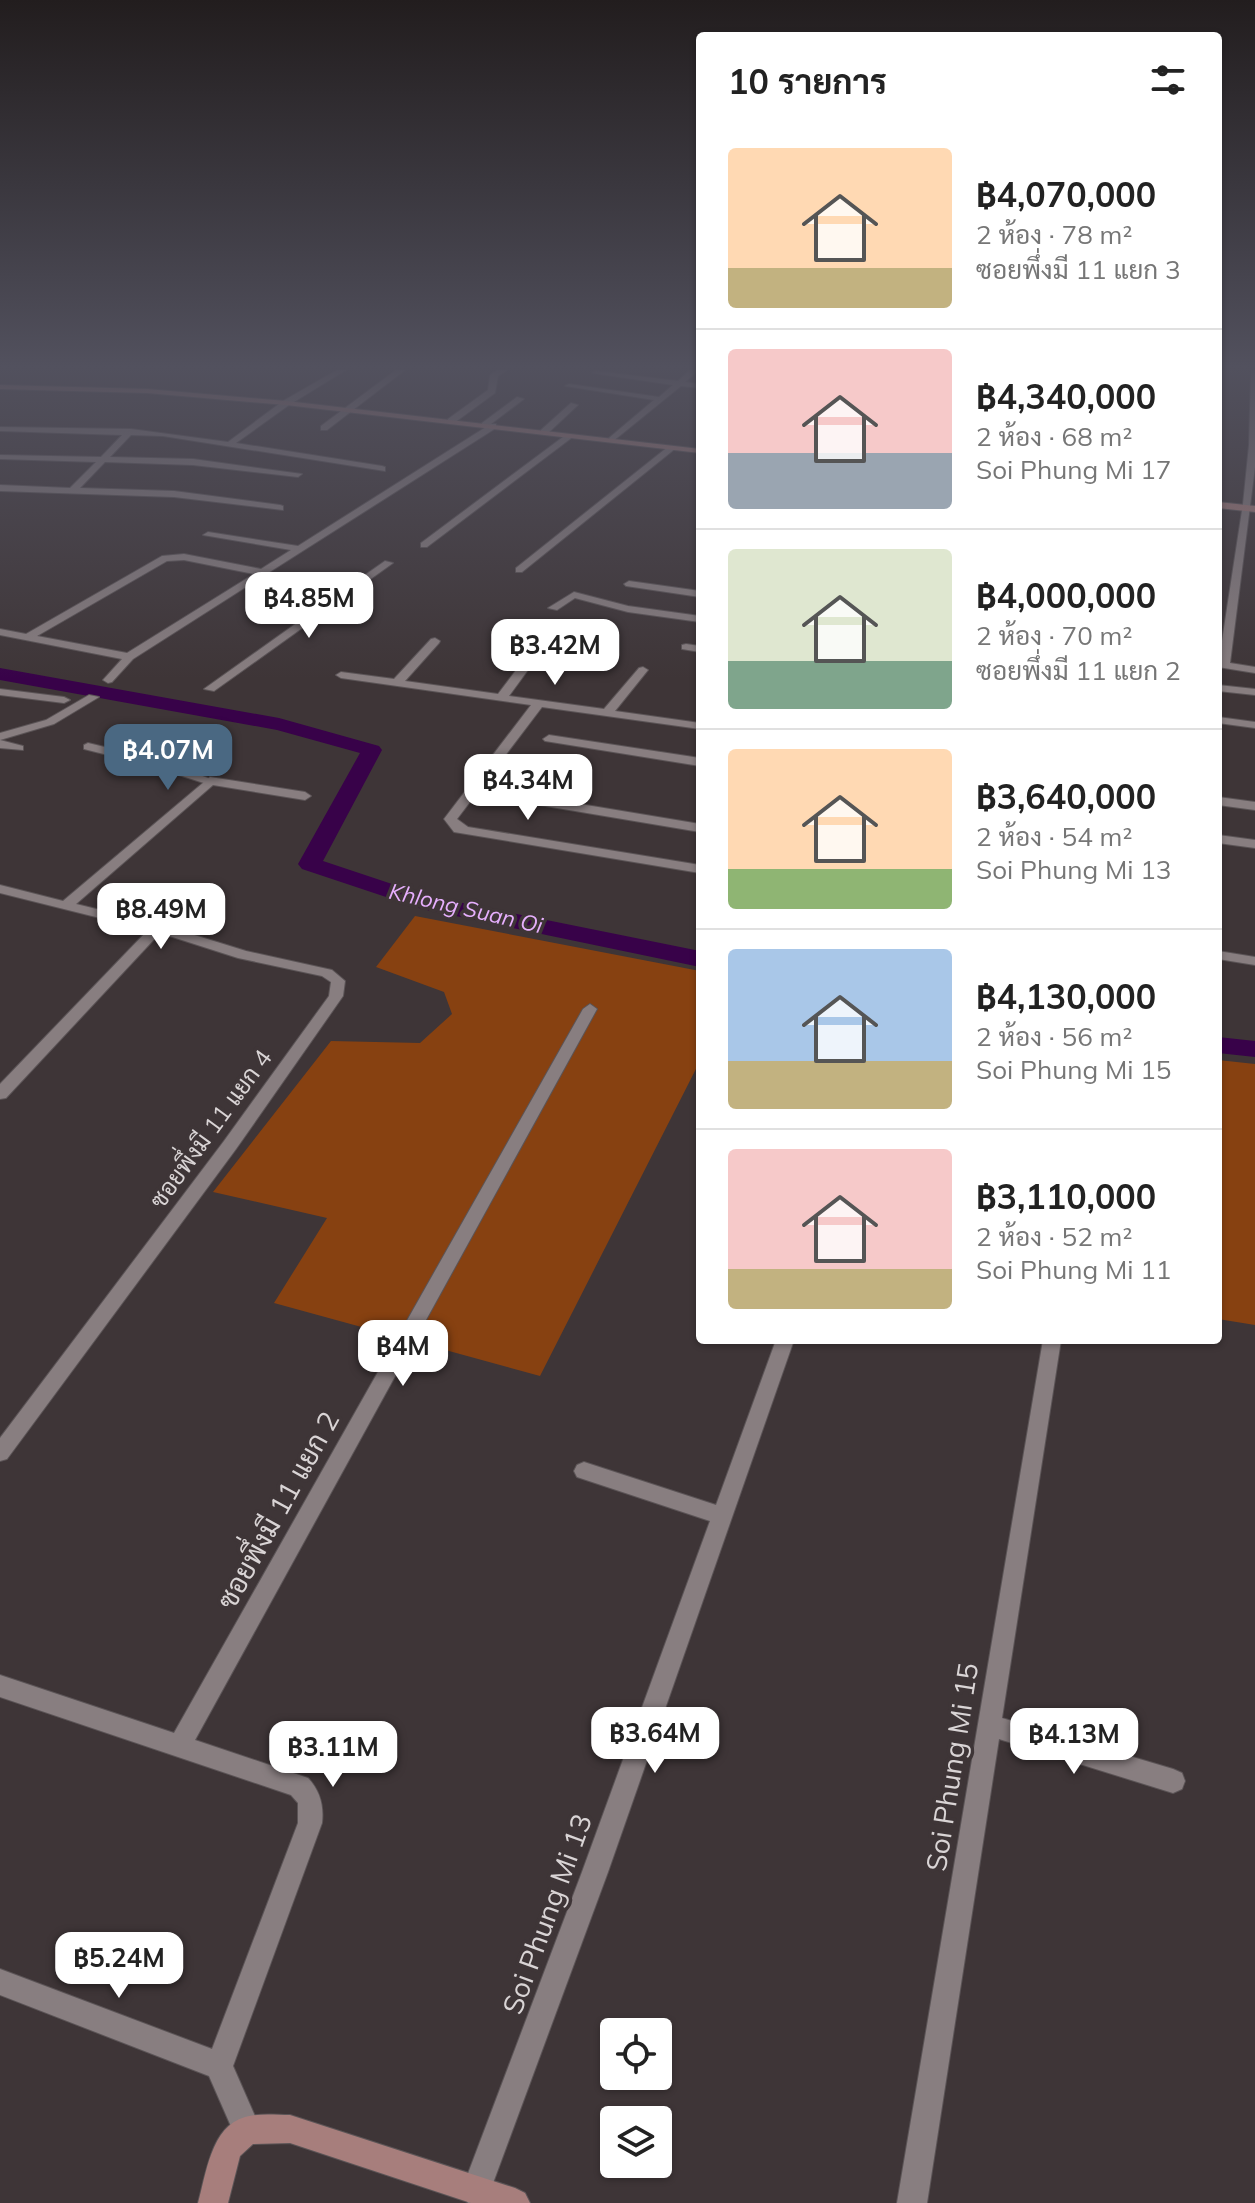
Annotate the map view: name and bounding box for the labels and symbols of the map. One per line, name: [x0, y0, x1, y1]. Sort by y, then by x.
pin: ฿4.85M: [244, 572, 374, 640]
pin: ฿3.42M: [490, 619, 620, 687]
pin: ฿4.07M: [103, 724, 233, 792]
pin: ฿4.34M: [463, 754, 593, 822]
water label: Khlong Suan Oi: [386, 877, 546, 939]
pin: ฿8.49M: [96, 883, 226, 951]
street label: ซอยพึ่งมี 11 แยก 4: [139, 1040, 278, 1214]
pin: ฿4M: [364, 1320, 442, 1388]
street label: ซอยพึ่งมี 11 แยก 2: [204, 1402, 346, 1615]
street label: Soi Phung Mi 15: [918, 1660, 985, 1874]
pin: ฿3.64M: [590, 1707, 720, 1775]
pin: ฿4.13M: [1009, 1708, 1139, 1776]
pin: ฿3.11M: [268, 1721, 398, 1789]
street label: Soi Phung Mi 13: [494, 1809, 599, 2019]
pin: ฿5.24M: [54, 1932, 184, 2000]

